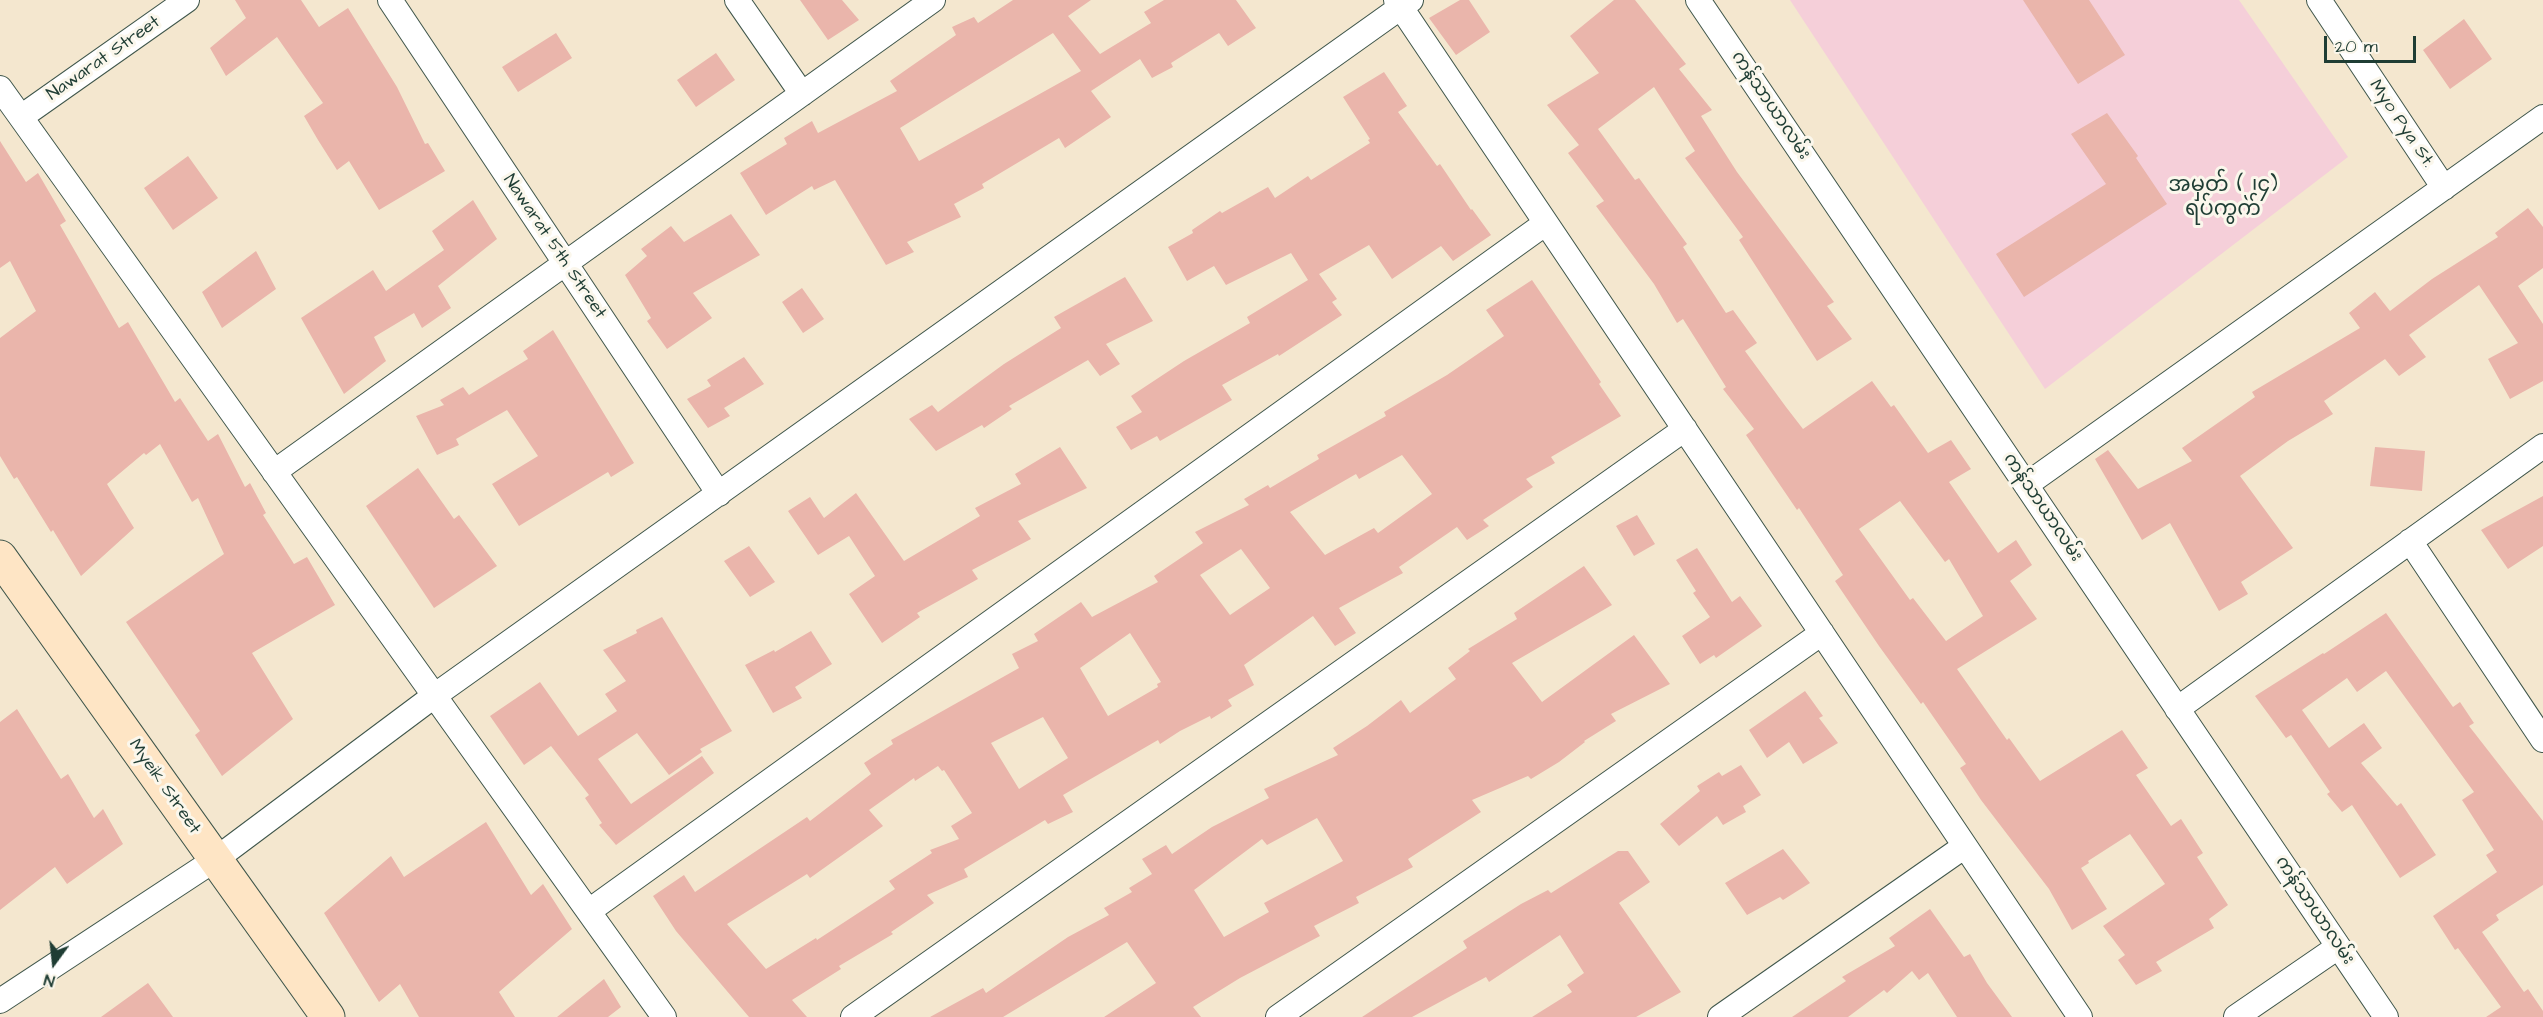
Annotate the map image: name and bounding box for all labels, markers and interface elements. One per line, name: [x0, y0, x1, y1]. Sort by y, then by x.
street label: Nawarat Street: [43, 12, 165, 106]
scale bar: [2327, 24, 2418, 62]
text: 20 m: [2335, 34, 2378, 59]
street label: ကန်သာယာလမ်း: [1726, 48, 1814, 164]
street label: Myo Pya St.: [2364, 76, 2438, 172]
street label: Nawarat 5th Street: [498, 171, 610, 323]
district label: အမှတ် (၂၄) ရပ်ကွက်: [2168, 174, 2278, 224]
street label: ကန်သာယာလမ်း: [1998, 450, 2086, 566]
street label: Myeik Street: [123, 735, 205, 839]
street label: ကန်သာယာလမ်း: [2270, 853, 2358, 969]
north arrow: [24, 933, 84, 993]
text: N: [42, 968, 57, 992]

